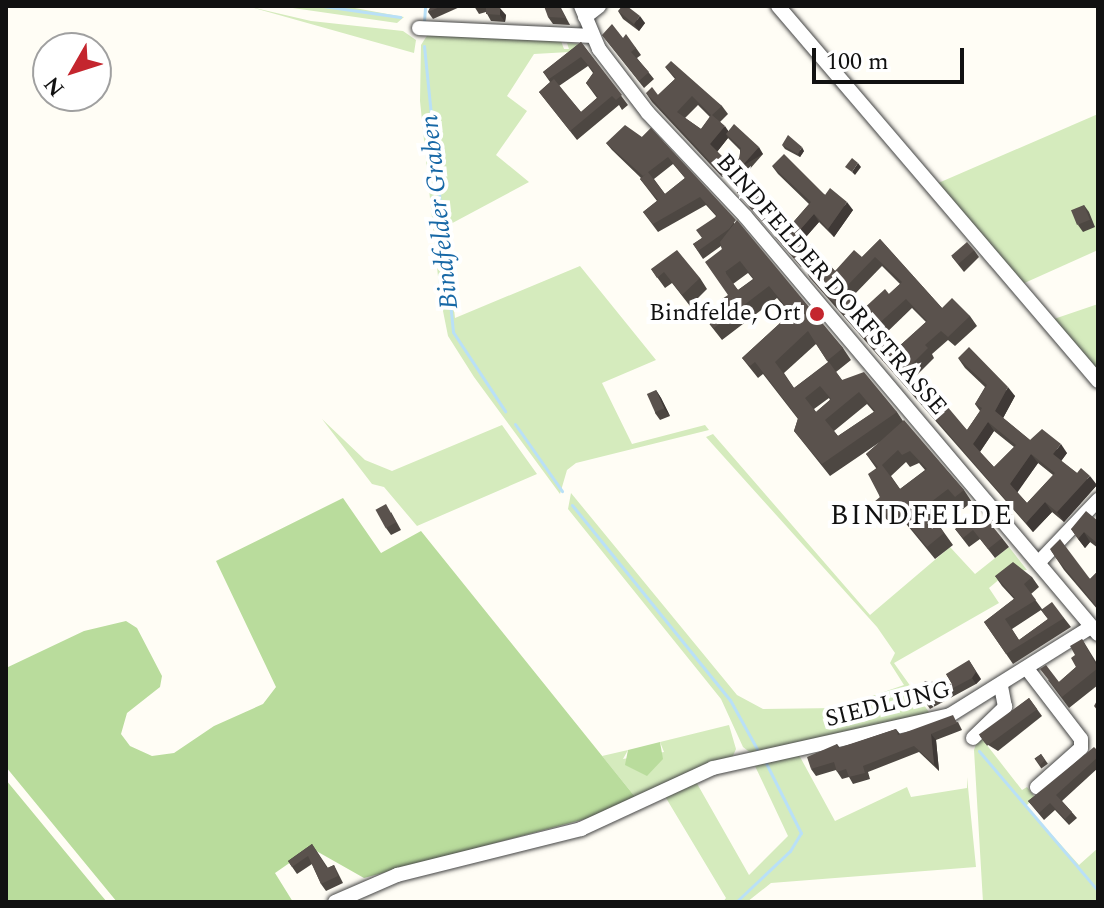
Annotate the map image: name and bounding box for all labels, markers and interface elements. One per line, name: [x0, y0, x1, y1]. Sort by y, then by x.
north arrow: [32, 32, 112, 112]
scale bar: [816, 32, 968, 82]
text: 100 m: [826, 44, 889, 80]
text: N: [36, 69, 73, 104]
water label: Bindfelder Graben: [414, 113, 466, 311]
street label: BINDFELDER DORFSTRASSE: [710, 148, 952, 422]
place label: Bindfelde, Ort: [649, 300, 801, 328]
marker: Bindfelde, Ort: [808, 305, 826, 323]
district label: BINDFELDE: [830, 499, 1014, 533]
street label: SIEDLUNG: [823, 676, 953, 734]

